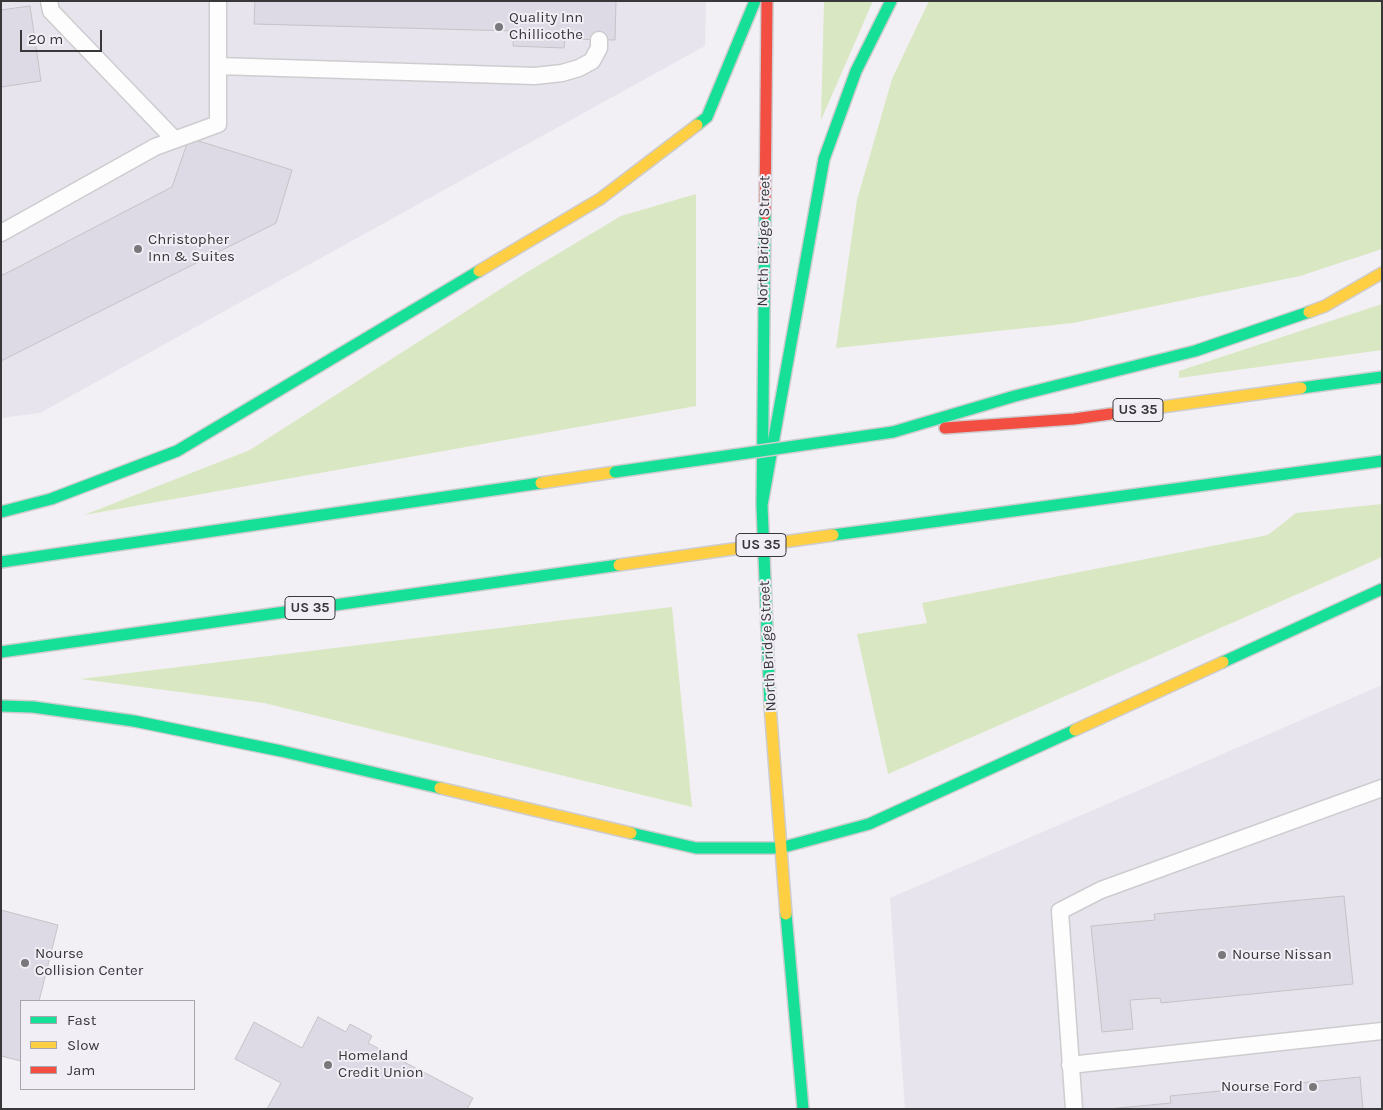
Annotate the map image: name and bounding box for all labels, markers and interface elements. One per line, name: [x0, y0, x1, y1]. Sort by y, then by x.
place label: Quality Inn Chillicothe: [509, 9, 583, 44]
scale bar: [22, 20, 105, 52]
marker: Quality Inn Chillicothe: [493, 21, 505, 33]
text: 20 m: [28, 30, 63, 48]
street label: North Bridge Street: [754, 175, 774, 307]
place label: Christopher Inn & Suites: [148, 231, 235, 266]
marker: Christopher Inn & Suites: [132, 243, 144, 255]
road number: US 35: [1113, 398, 1163, 422]
road number: US 35: [736, 534, 786, 556]
street label: North Bridge Street: [756, 580, 780, 712]
road number: US 35: [285, 596, 335, 620]
place label: Nourse Collision Center: [35, 945, 143, 980]
place label: Nourse Nissan: [1232, 946, 1332, 964]
marker: Nourse Nissan: [1216, 949, 1228, 961]
marker: Nourse Collision Center: [19, 957, 31, 969]
legend: [20, 1000, 195, 1090]
text: Fast: [67, 1011, 96, 1029]
text: Slow: [67, 1036, 99, 1054]
place label: Homeland Credit Union: [338, 1047, 423, 1082]
marker: Homeland Credit Union: [322, 1059, 334, 1071]
text: Jam: [67, 1061, 95, 1079]
place label: Nourse Ford: [1221, 1078, 1303, 1096]
marker: Nourse Ford: [1307, 1081, 1319, 1093]

